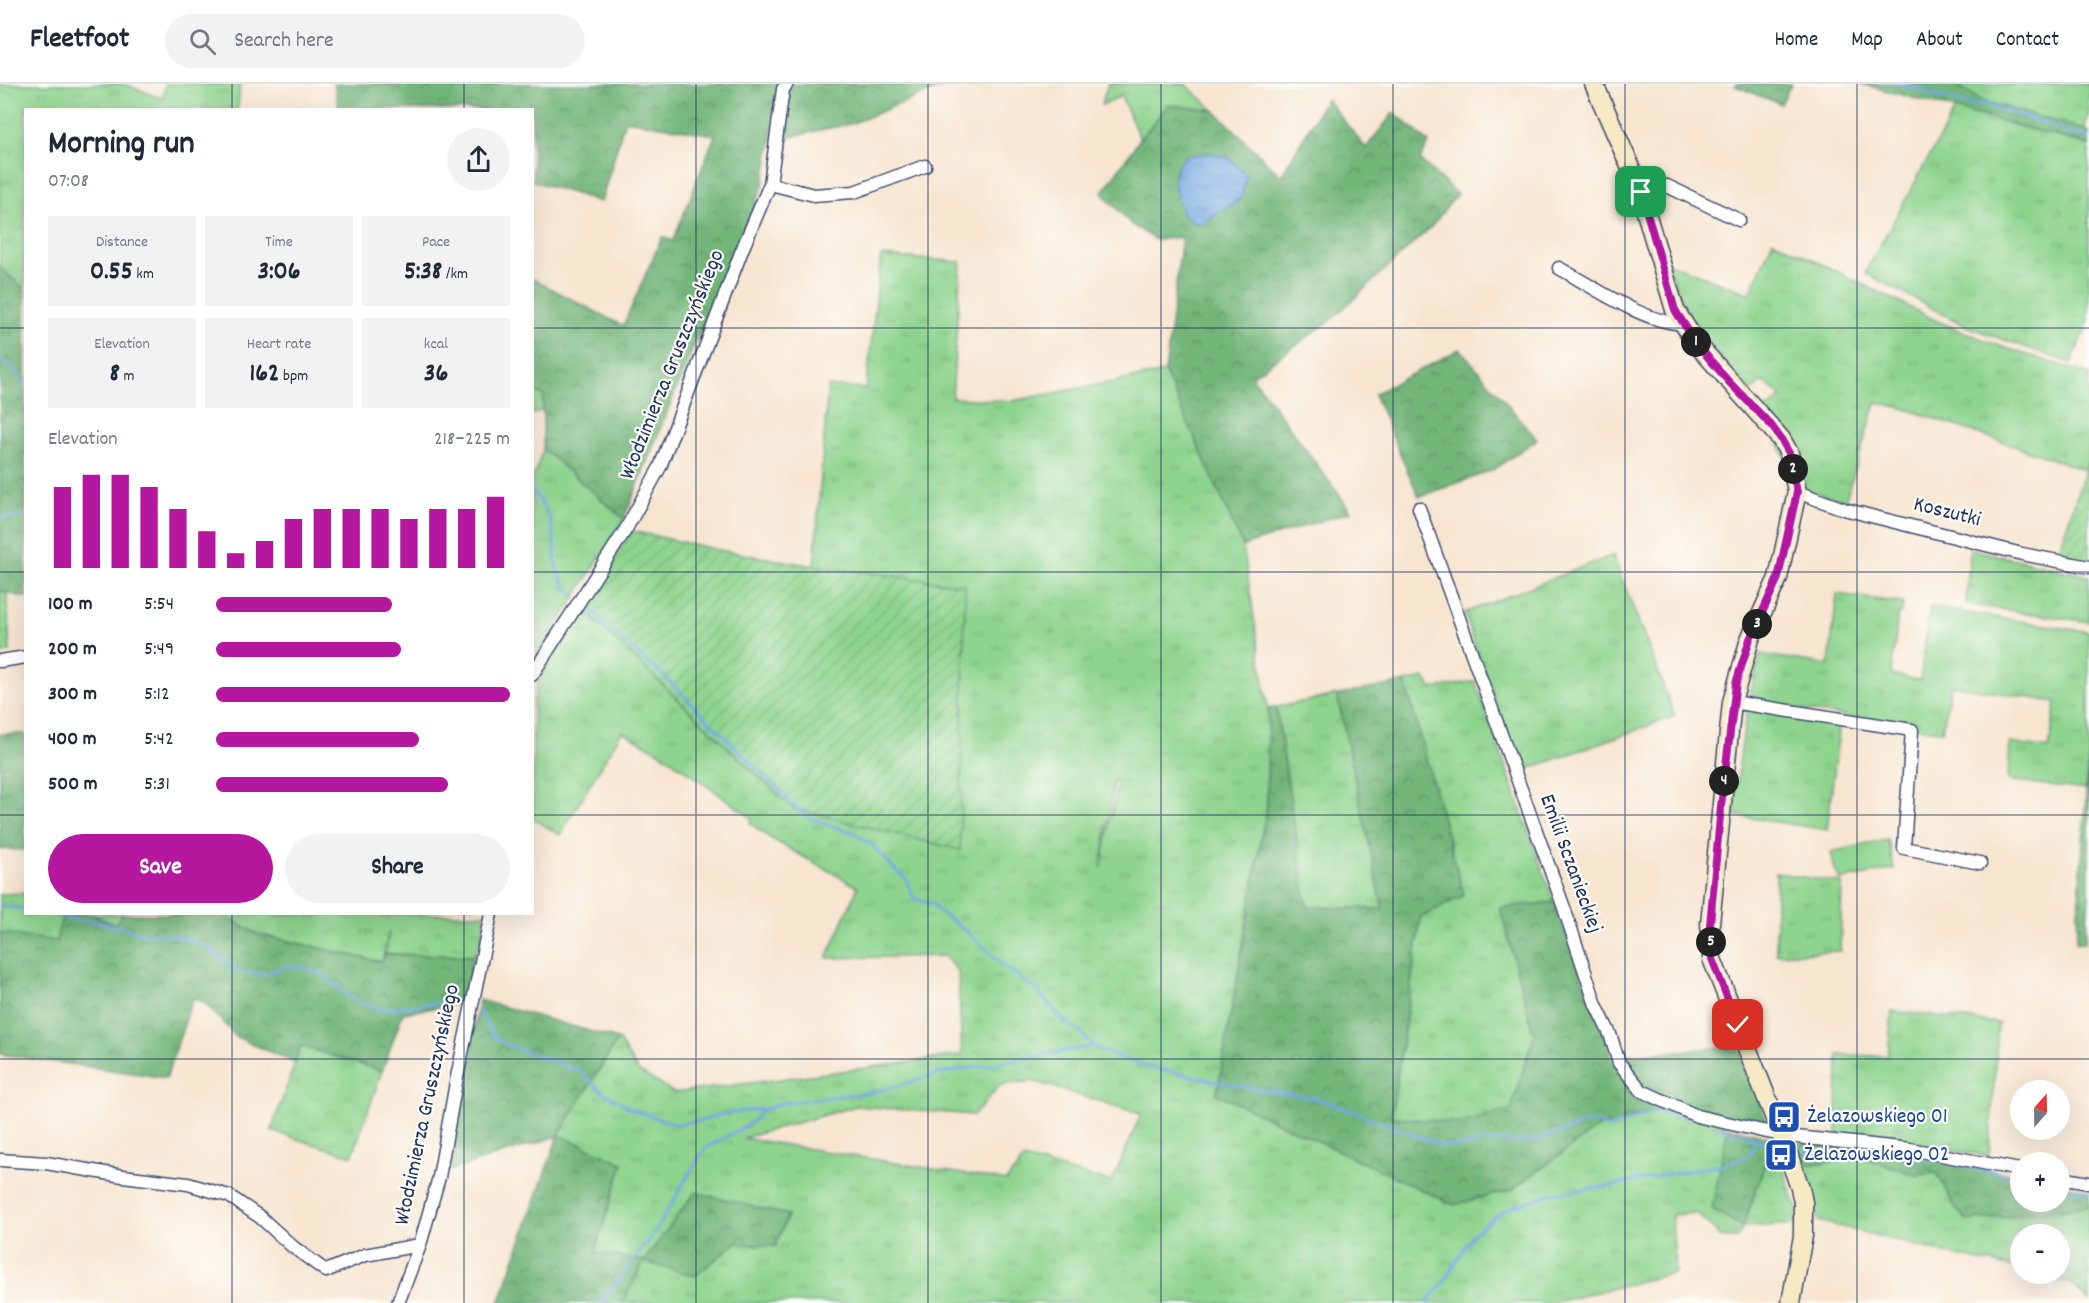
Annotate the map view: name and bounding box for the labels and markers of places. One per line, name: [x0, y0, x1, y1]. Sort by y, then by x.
pin: [1615, 166, 1666, 217]
pin: 1: [1681, 327, 1711, 357]
pin: 2: [1778, 454, 1808, 484]
pin: 3: [1742, 609, 1772, 639]
pin: 4: [1709, 766, 1739, 796]
pin: 5: [1696, 927, 1726, 957]
pin: [1712, 999, 1763, 1050]
bus stop icon: Żelazowskiego 01: [1766, 1099, 1802, 1135]
place label: Żelazowskiego 01: [1807, 1102, 1948, 1133]
bus stop icon: Żelazowskiego 02: [1763, 1137, 1799, 1173]
place label: Żelazowskiego 02: [1804, 1140, 1949, 1171]

